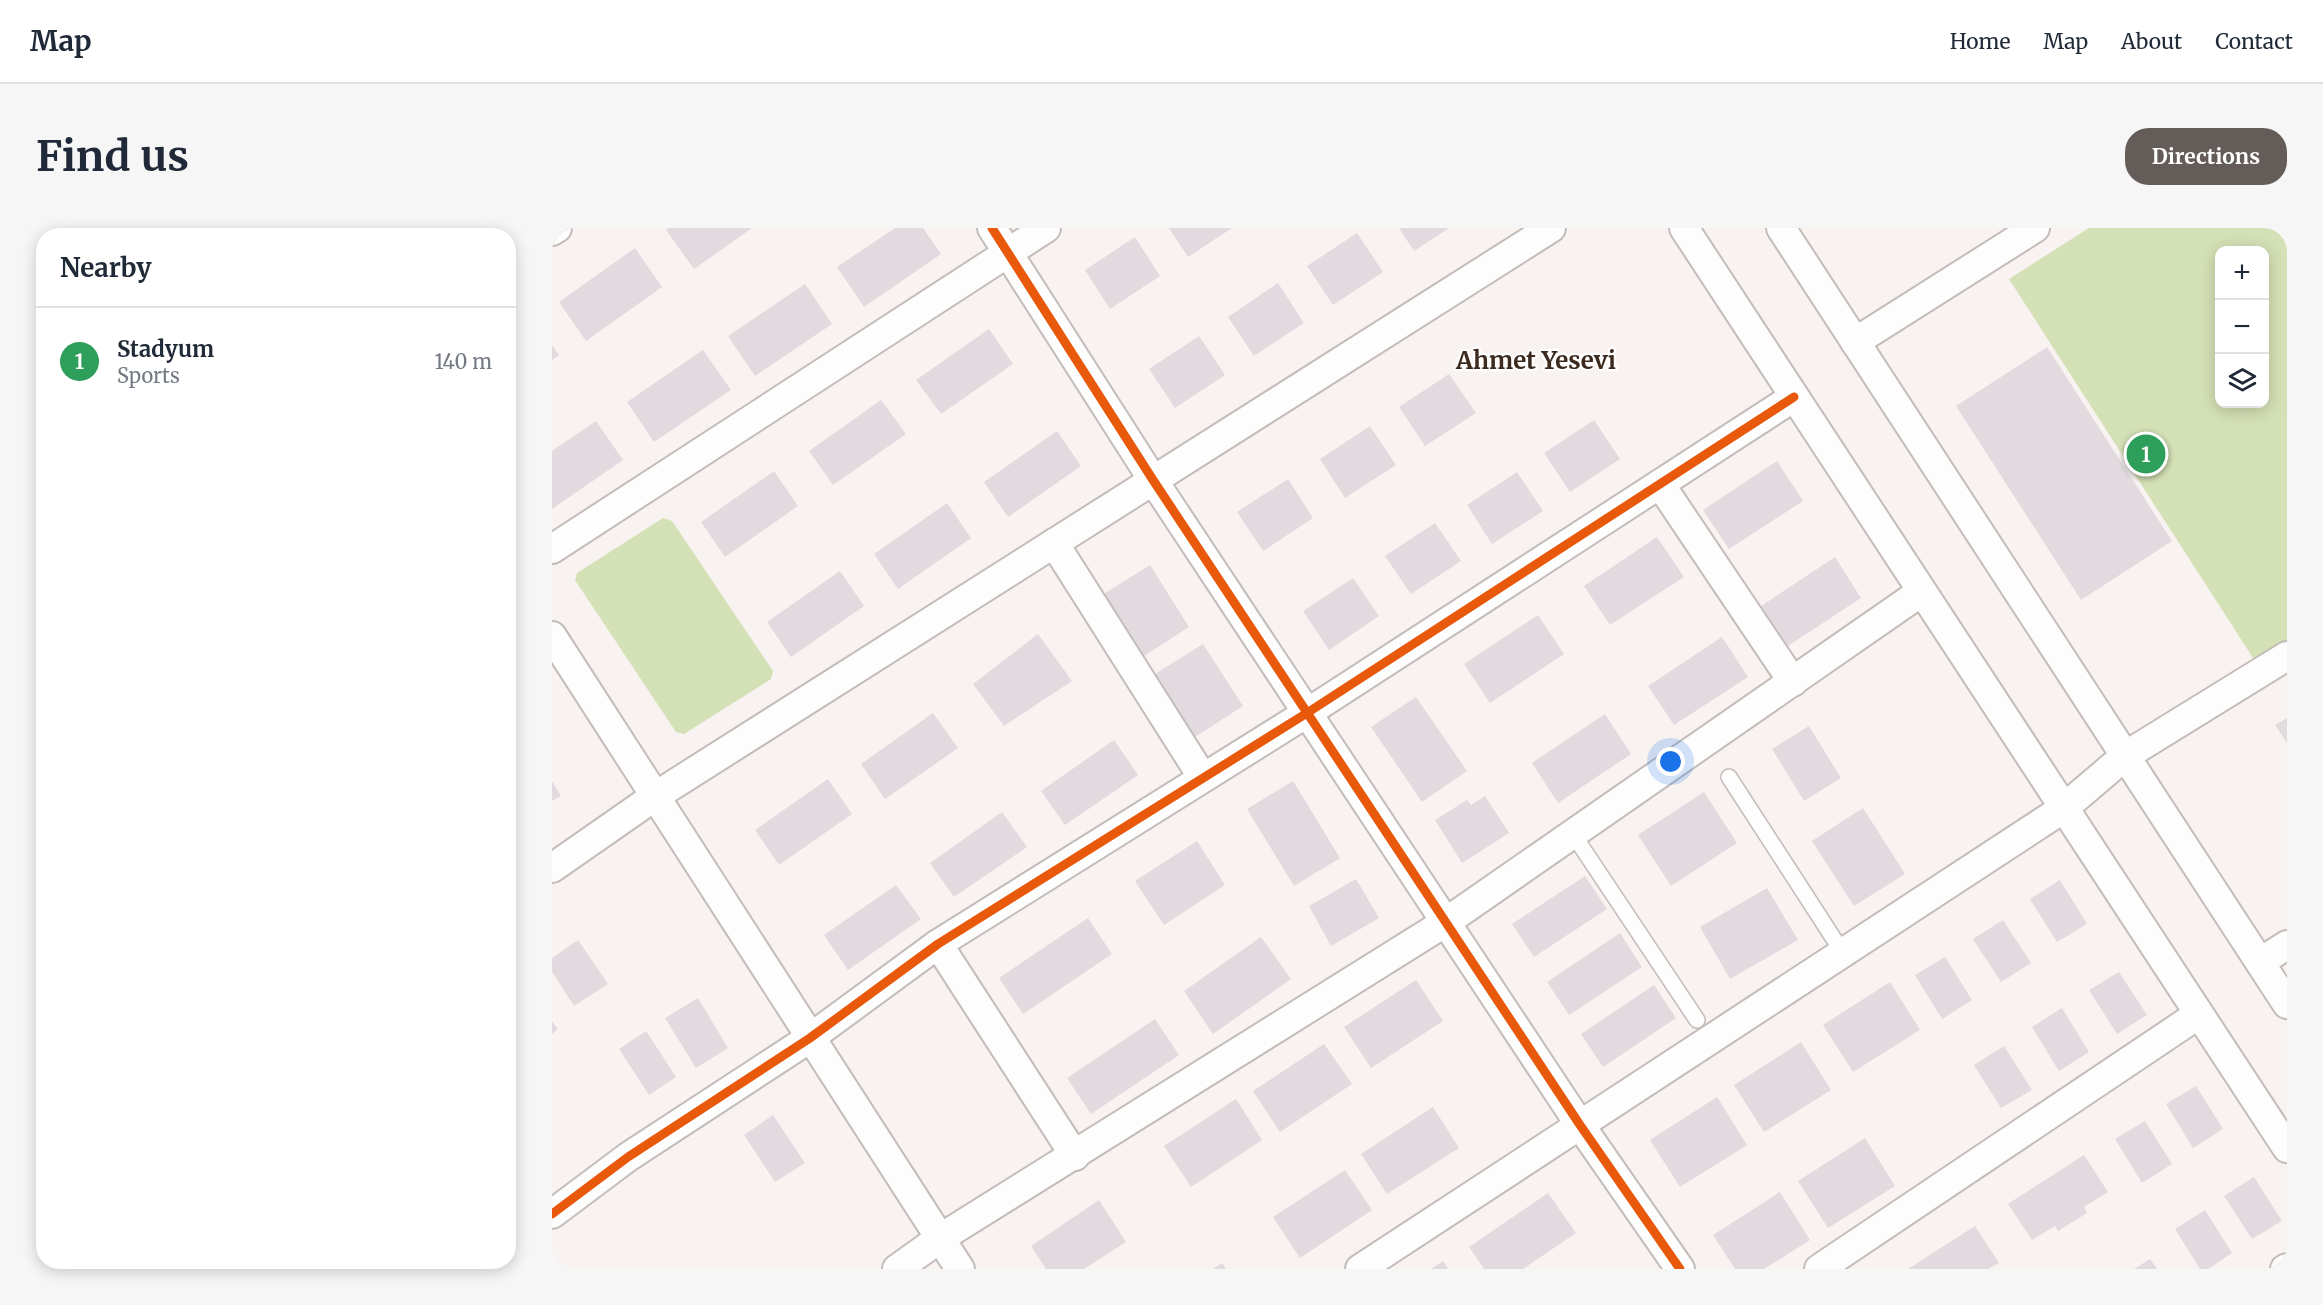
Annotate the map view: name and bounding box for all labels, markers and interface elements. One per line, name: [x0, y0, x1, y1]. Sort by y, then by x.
text: Map: [30, 23, 92, 59]
text: Home: [1950, 28, 2010, 55]
text: Map: [2043, 28, 2088, 55]
text: About: [2121, 28, 2182, 55]
text: Contact: [2215, 28, 2293, 55]
button: Directions: [2125, 128, 2287, 185]
text: Find us: [36, 130, 189, 182]
map controls: [2215, 246, 2269, 408]
button: +: [2215, 246, 2269, 300]
text: Nearby: [60, 251, 152, 284]
button: −: [2215, 300, 2269, 354]
text: Stadyum: [117, 335, 214, 363]
district label: Ahmet Yesevi: [1455, 345, 1616, 376]
text: 1: [75, 349, 84, 374]
text: 140 m: [435, 349, 492, 374]
button: layers: [2215, 354, 2269, 408]
text: Sports: [117, 363, 180, 388]
pin: 1: [2126, 432, 2166, 476]
your location: [1656, 747, 1685, 776]

